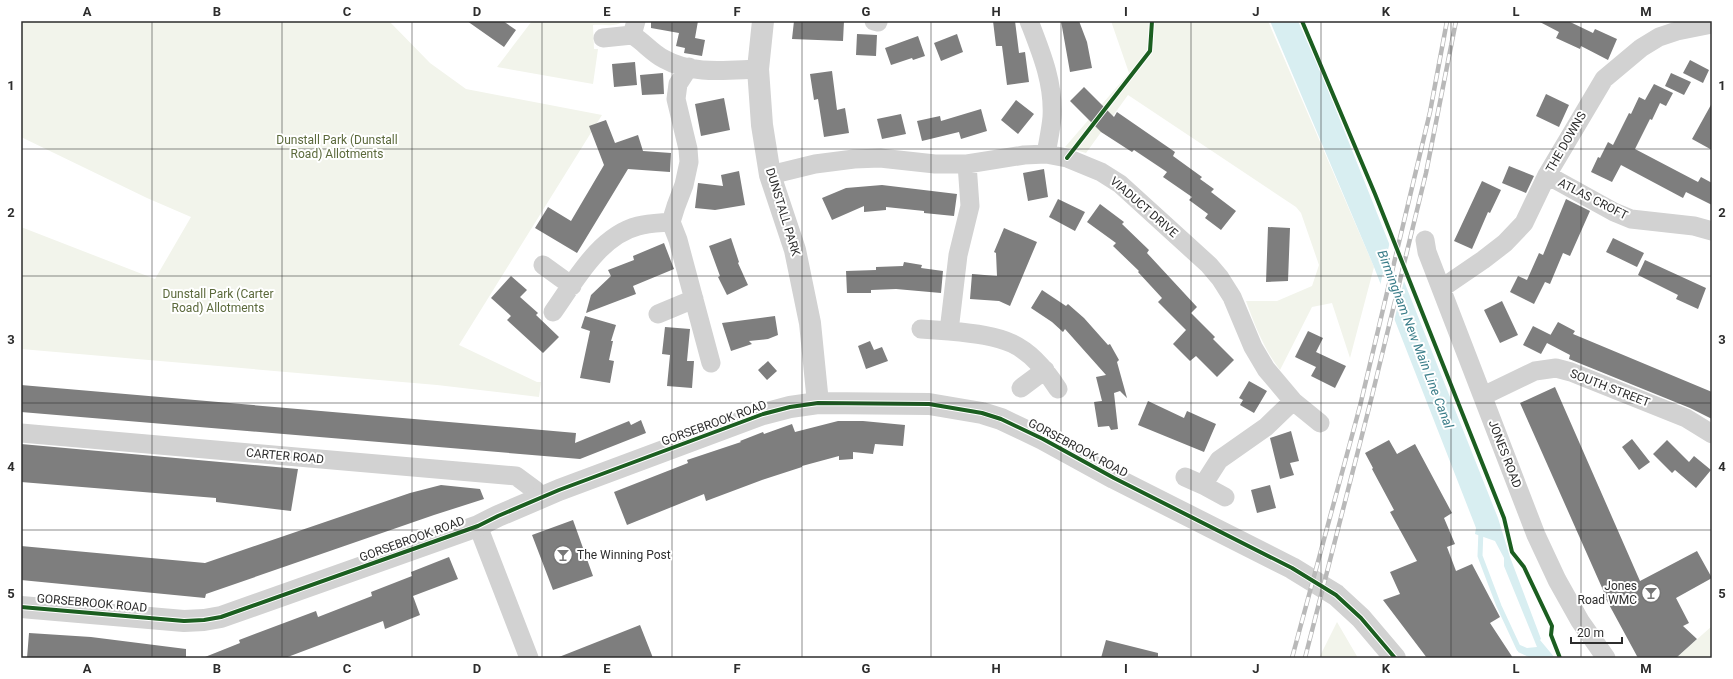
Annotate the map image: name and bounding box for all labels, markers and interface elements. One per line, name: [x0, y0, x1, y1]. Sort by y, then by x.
text: A: [83, 4, 92, 19]
text: B: [213, 4, 221, 19]
text: C: [343, 4, 352, 19]
text: D: [473, 4, 481, 19]
text: E: [603, 4, 611, 19]
text: F: [733, 4, 741, 19]
text: G: [862, 4, 871, 19]
text: H: [991, 4, 1001, 19]
text: I: [1124, 4, 1128, 19]
text: J: [1252, 4, 1260, 19]
text: K: [1382, 4, 1391, 19]
text: L: [1512, 4, 1520, 19]
text: M: [1640, 4, 1652, 19]
text: 1: [7, 78, 15, 93]
text: 1: [1718, 78, 1726, 93]
street label: THE DOWNS: [1543, 109, 1589, 175]
park label: Dunstall Park (Dunstall Road) Allotments: [276, 133, 398, 161]
street label: DUNSTALL PARK: [763, 166, 803, 258]
street label: VIADUCT DRIVE: [1107, 174, 1181, 240]
street label: ATLAS CROFT: [1556, 175, 1630, 223]
text: 2: [7, 205, 15, 220]
text: 2: [1718, 205, 1726, 220]
water label: Birmingham New Main Line Canal: [1375, 248, 1457, 431]
park label: Dunstall Park (Carter Road) Allotments: [163, 287, 273, 315]
text: 3: [7, 332, 15, 347]
text: 3: [1718, 332, 1726, 347]
street label: SOUTH STREET: [1568, 366, 1652, 410]
street label: GORSEBROOK ROAD: [660, 397, 769, 449]
street label: GORSEBROOK ROAD: [1026, 416, 1130, 480]
street label: JONES ROAD: [1486, 418, 1524, 490]
street label: CARTER ROAD: [245, 446, 325, 466]
text: 4: [7, 459, 15, 474]
text: 4: [1718, 459, 1726, 474]
street label: GORSEBROOK ROAD: [358, 513, 467, 565]
bar icon: The Winning Post: [552, 544, 574, 566]
place label: The Winning Post: [577, 548, 671, 562]
place label: Jones Road WMC: [1578, 579, 1637, 607]
bar icon: Jones Road WMC: [1640, 582, 1662, 604]
text: 5: [7, 586, 15, 601]
text: 5: [1718, 586, 1726, 601]
street label: GORSEBROOK ROAD: [36, 591, 148, 615]
scale bar: [1571, 619, 1622, 645]
text: 20 m: [1577, 626, 1604, 640]
text: A: [83, 661, 92, 676]
text: B: [213, 661, 221, 676]
text: C: [343, 661, 352, 676]
text: D: [473, 661, 481, 676]
text: E: [603, 661, 611, 676]
text: F: [733, 661, 741, 676]
text: G: [862, 661, 871, 676]
text: H: [991, 661, 1001, 676]
text: I: [1124, 661, 1128, 676]
text: J: [1252, 661, 1260, 676]
text: K: [1382, 661, 1391, 676]
text: L: [1512, 661, 1520, 676]
text: M: [1640, 661, 1652, 676]

